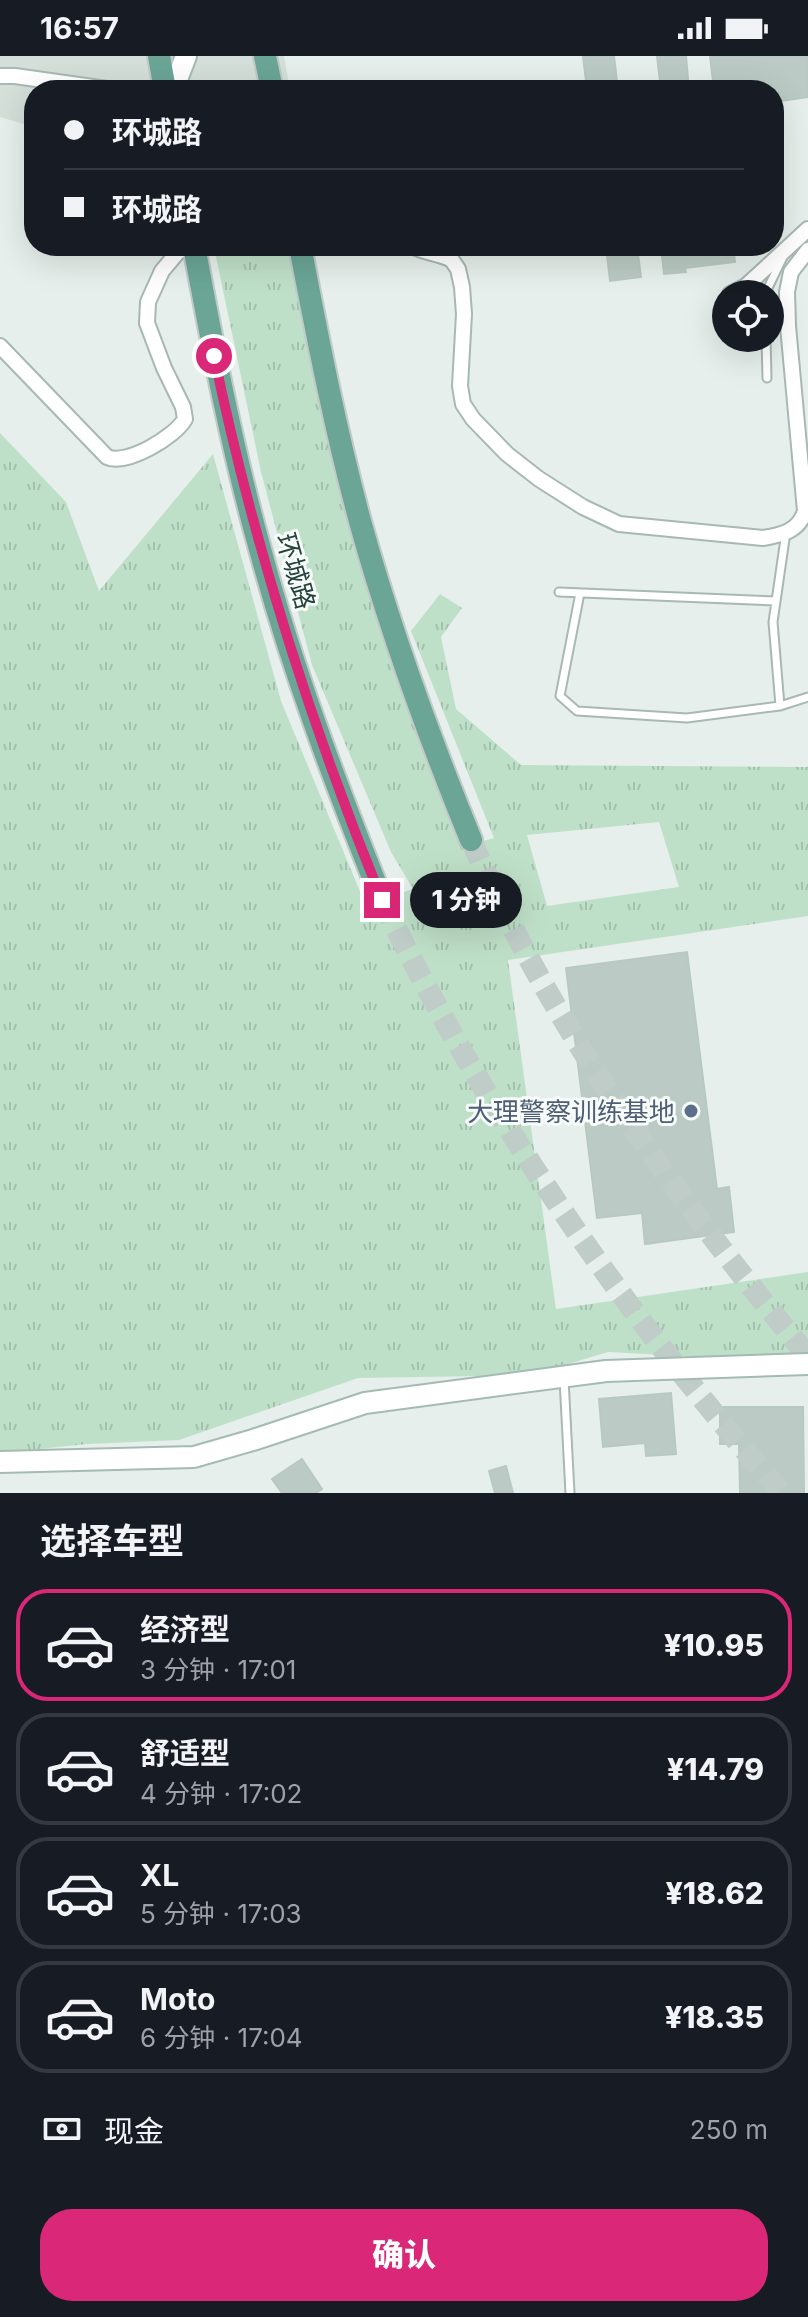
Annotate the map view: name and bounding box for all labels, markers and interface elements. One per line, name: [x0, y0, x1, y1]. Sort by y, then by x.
text: 16:57: [40, 10, 119, 46]
text: 环城路: [112, 114, 202, 150]
text: 环城路: [112, 191, 202, 227]
map controls: [712, 280, 784, 352]
button: locate: [712, 280, 784, 352]
route start: [196, 338, 232, 374]
street label: 环城路: [270, 529, 322, 613]
callout: 1 分钟: [410, 872, 522, 928]
route end: [364, 882, 400, 918]
text: 1 分钟: [431, 884, 501, 915]
place label: 大理警察训练基地: [467, 1096, 675, 1127]
marker: 大理警察训练基地: [682, 1102, 700, 1120]
text: 选择车型: [40, 1519, 184, 1563]
icon: car: [44, 1609, 116, 1681]
text: 经济型: [140, 1611, 230, 1647]
text: ¥10.95: [664, 1627, 764, 1663]
text: 3 分钟 · 17:01: [140, 1654, 296, 1685]
icon: car: [44, 1733, 116, 1805]
text: 舒适型: [140, 1735, 230, 1771]
text: ¥14.79: [667, 1751, 764, 1787]
text: 4 分钟 · 17:02: [140, 1778, 302, 1809]
icon: car: [44, 1857, 116, 1929]
text: XL: [140, 1857, 179, 1893]
text: ¥18.62: [665, 1875, 764, 1911]
text: 5 分钟 · 17:03: [140, 1898, 302, 1929]
icon: car: [44, 1981, 116, 2053]
text: Moto: [140, 1981, 215, 2017]
text: ¥18.35: [665, 1999, 764, 2035]
text: 6 分钟 · 17:04: [140, 2022, 303, 2053]
icon: cash: [40, 2107, 84, 2151]
text: 现金: [104, 2113, 164, 2149]
text: 250 m: [690, 2114, 768, 2145]
button: 确认: [40, 2209, 768, 2301]

